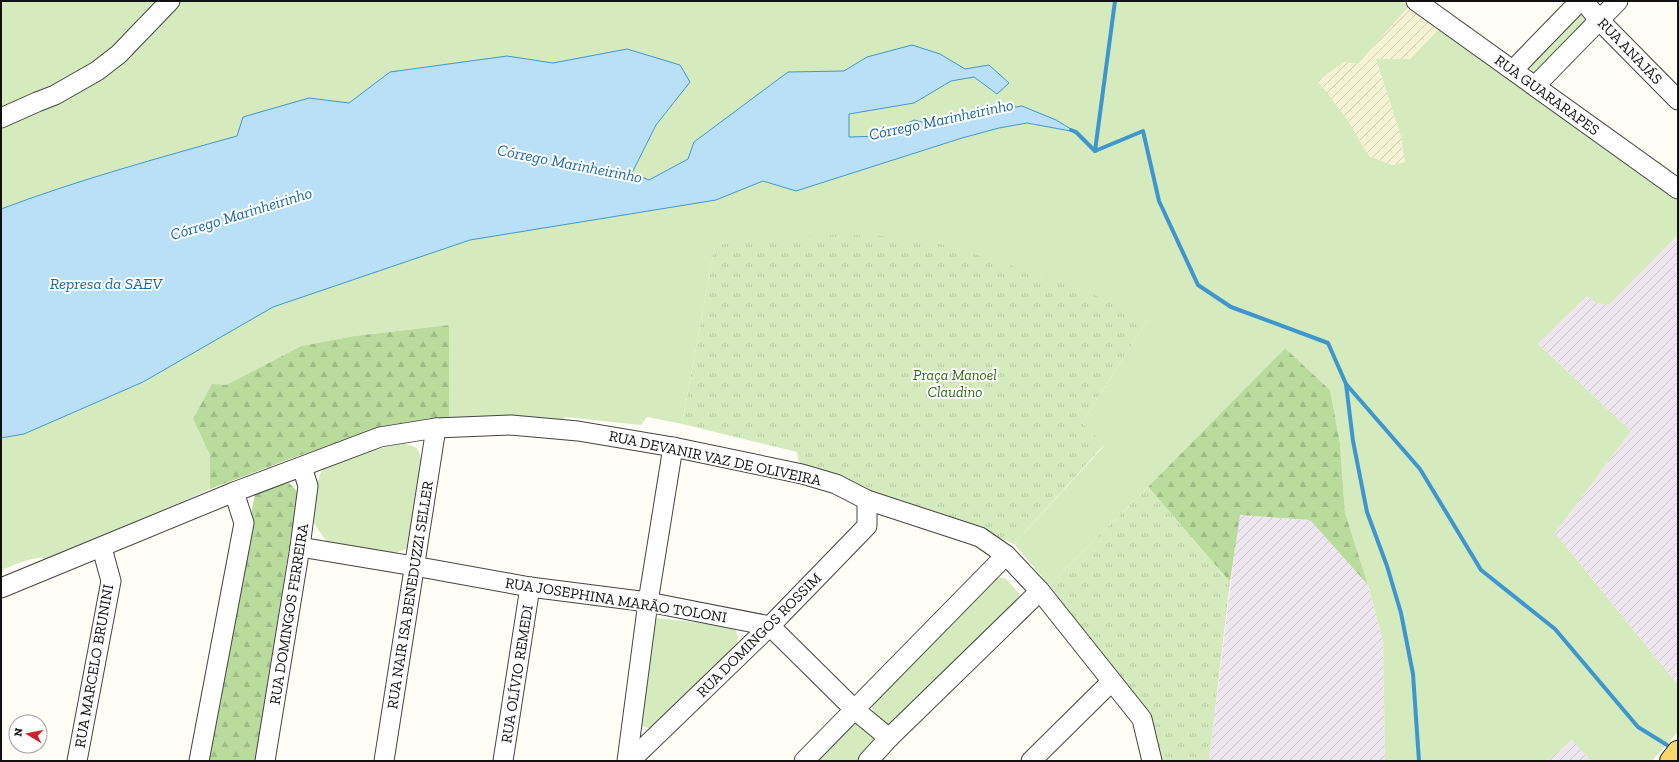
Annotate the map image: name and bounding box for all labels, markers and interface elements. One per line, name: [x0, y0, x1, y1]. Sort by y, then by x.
street label: RUA ANAJÁS: [1594, 14, 1666, 88]
street label: RUA GUARARAPES: [1491, 51, 1603, 139]
water label: Córrego Marinheirinho: [867, 95, 1015, 144]
water label: Córrego Marinheirinho: [496, 140, 644, 187]
water label: Córrego Marinheirinho: [168, 183, 314, 244]
water label: Represa da SAEV: [50, 274, 163, 293]
park label: Praça Manoel Claudino: [913, 366, 997, 401]
street label: RUA DEVANIR VAZ DE OLIVEIRA: [607, 427, 823, 489]
street label: RUA NAIR ISA BENEDUZZI SELLER: [383, 479, 437, 710]
street label: RUA DOMINGOS FERREIRA: [266, 522, 312, 706]
street label: RUA DOMINGOS ROSSIM: [693, 569, 825, 701]
street label: RUA JOSEPHINA MARÃO TOLONI: [504, 574, 728, 626]
street label: RUA MARCELO BRUNINI: [71, 583, 117, 749]
street label: RUA OLÍVIO REMEDI: [497, 603, 537, 744]
north arrow: [8, 714, 48, 754]
text: N: [12, 726, 26, 738]

